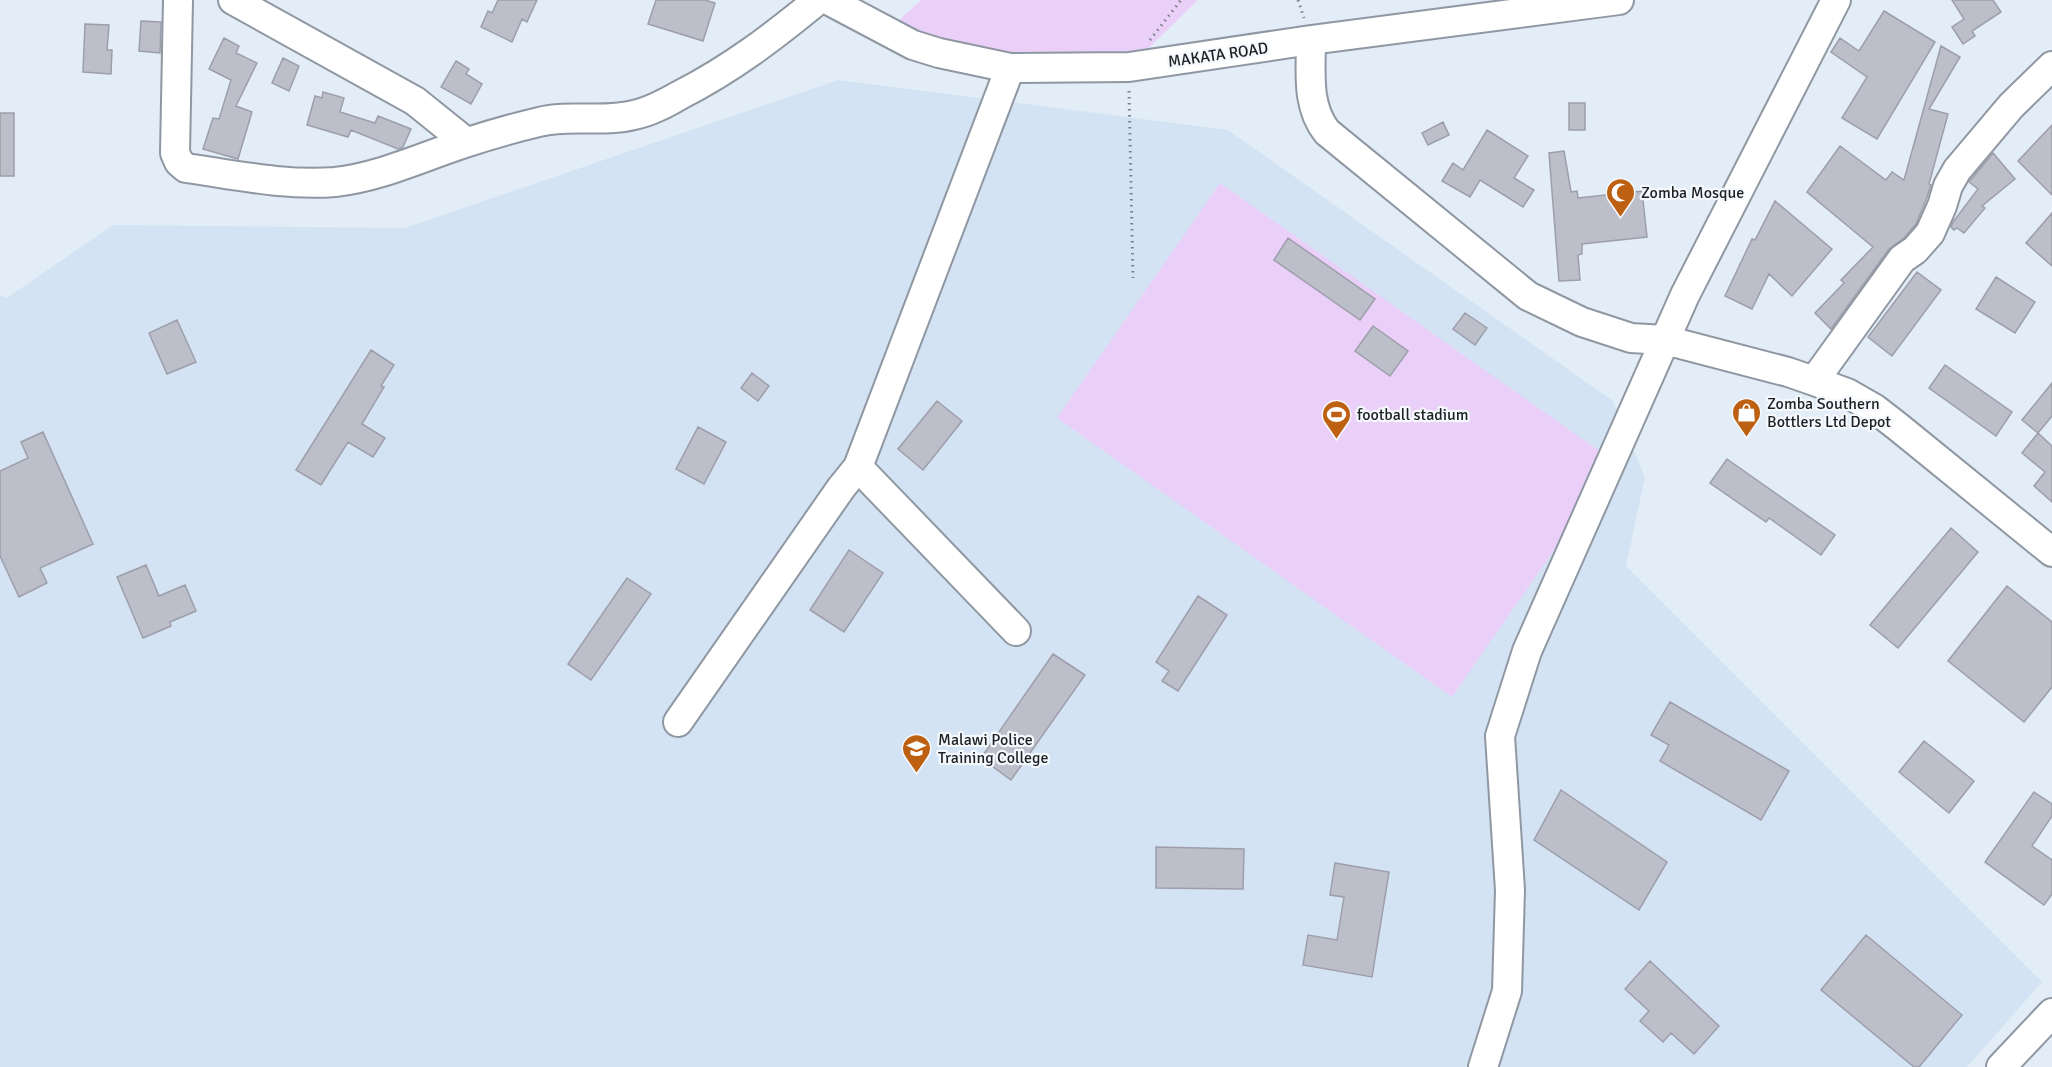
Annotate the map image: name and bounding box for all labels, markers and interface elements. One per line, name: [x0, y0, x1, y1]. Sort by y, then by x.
street label: MAKATA ROAD: [1167, 38, 1270, 72]
mosque icon: Zomba Mosque: [1604, 176, 1636, 218]
place label: Zomba Mosque: [1641, 183, 1744, 203]
place label: Zomba Southern Bottlers Ltd Depot: [1767, 394, 1891, 432]
shop icon: Zomba Southern Bottlers Ltd Depot: [1730, 396, 1762, 438]
sports icon: football stadium: [1320, 398, 1352, 440]
place label: football stadium: [1357, 405, 1469, 425]
place label: Malawi Police Training College: [938, 730, 1049, 768]
school or university icon: Malawi Police Training College: [901, 732, 933, 774]

